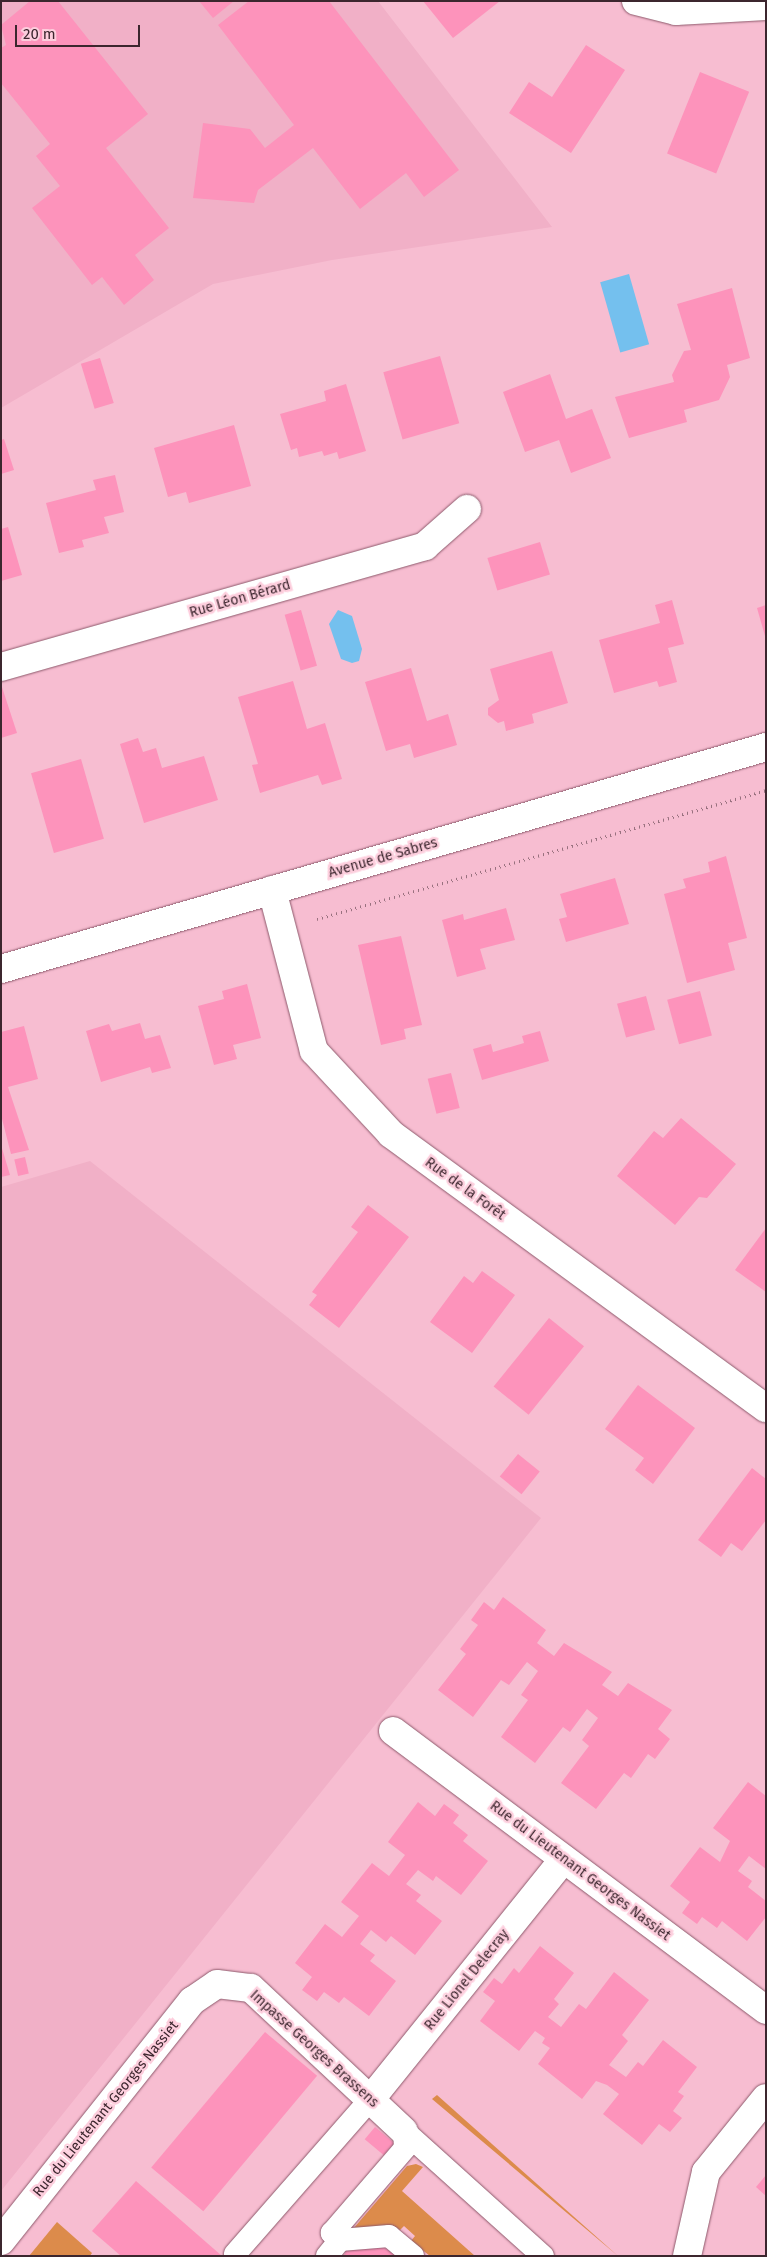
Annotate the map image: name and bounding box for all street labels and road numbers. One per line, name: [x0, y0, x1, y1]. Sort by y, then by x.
street label: Rue Léon Bérard: [188, 577, 292, 621]
street label: Avenue de Sabres: [327, 834, 439, 882]
street label: Rue de la Forêt: [422, 1154, 508, 1224]
street label: Rue du Lieutenant Georges Nassiet: [486, 1798, 674, 1944]
street label: Rue Lionel Delecray: [421, 1926, 513, 2034]
street label: Impasse Georges Brassens: [246, 1987, 382, 2111]
street label: Rue du Lieutenant Georges Nassiet: [30, 2018, 182, 2200]

